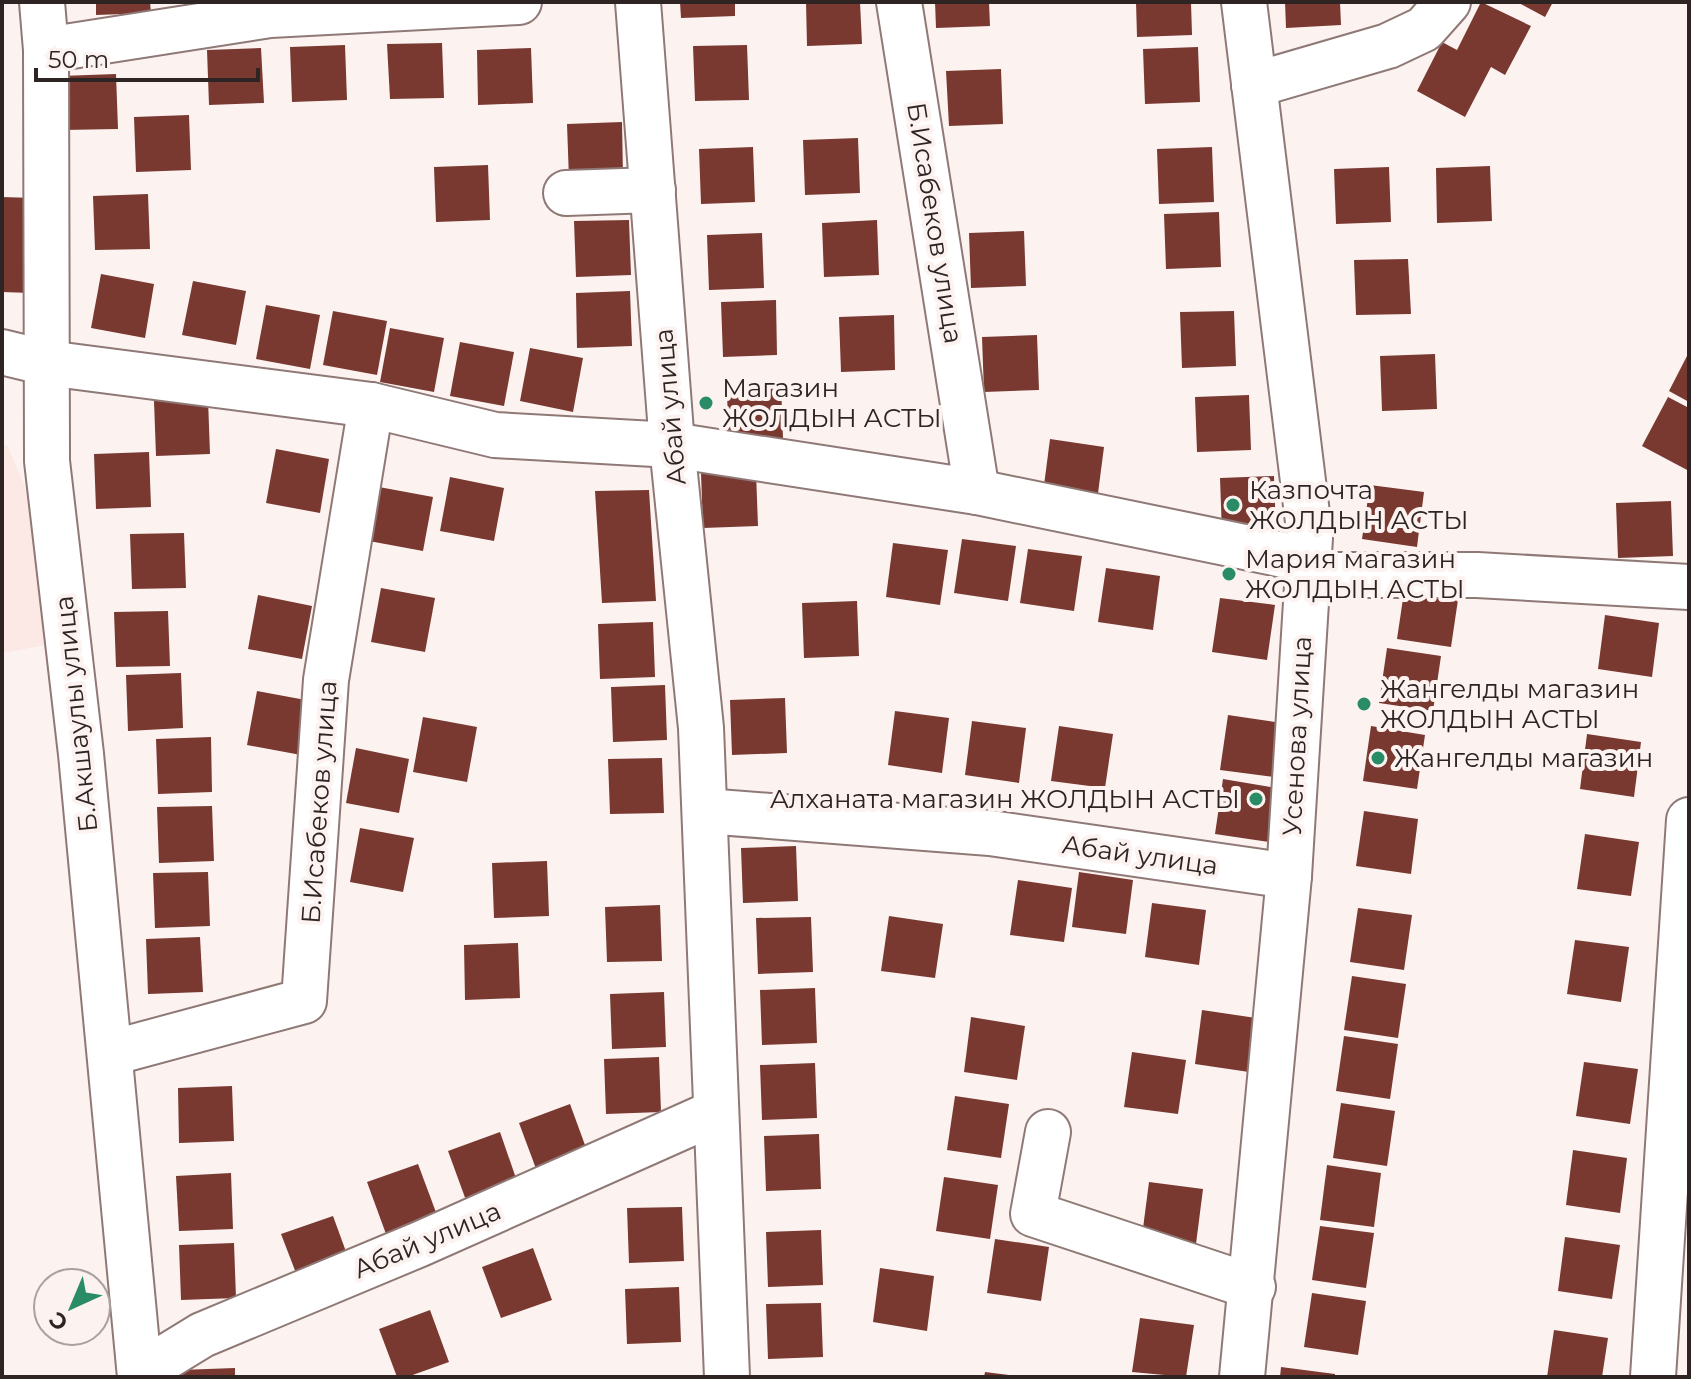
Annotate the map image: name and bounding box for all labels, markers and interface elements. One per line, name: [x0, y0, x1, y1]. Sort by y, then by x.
scale bar: [36, 32, 258, 82]
text: 50 m: [48, 45, 109, 74]
street label: Б.Исабеков улица: [900, 100, 970, 346]
street label: Абай улица: [647, 327, 693, 487]
place label: Магазин ЖОЛДЫН АСТЫ: [722, 372, 942, 434]
marker: Магазин ЖОЛДЫН АСТЫ: [697, 394, 715, 412]
place label: Казпочта ЖОЛДЫН АСТЫ: [1249, 474, 1469, 536]
marker: Казпочта ЖОЛДЫН АСТЫ: [1224, 496, 1242, 514]
place label: Мария магазин ЖОЛДЫН АСТЫ: [1245, 543, 1465, 605]
marker: Мария магазин ЖОЛДЫН АСТЫ: [1220, 565, 1238, 583]
street label: Б.Акшаулы улица: [48, 594, 104, 834]
street label: Усенова улица: [1276, 635, 1318, 837]
place label: Жангелды магазин ЖОЛДЫН АСТЫ: [1380, 673, 1639, 735]
street label: Б.Исабеков улица: [295, 679, 343, 925]
marker: Жангелды магазин ЖОЛДЫН АСТЫ: [1355, 695, 1373, 713]
place label: Жангелды магазин: [1394, 742, 1653, 774]
marker: Жангелды магазин: [1369, 749, 1387, 767]
place label: Алханата магазин ЖОЛДЫН АСТЫ: [770, 783, 1240, 815]
marker: Алханата магазин ЖОЛДЫН АСТЫ: [1247, 790, 1265, 808]
street label: Абай улица: [1060, 828, 1220, 882]
street label: Абай улица: [348, 1195, 506, 1285]
north arrow: [32, 1267, 112, 1347]
text: С: [43, 1306, 74, 1336]

